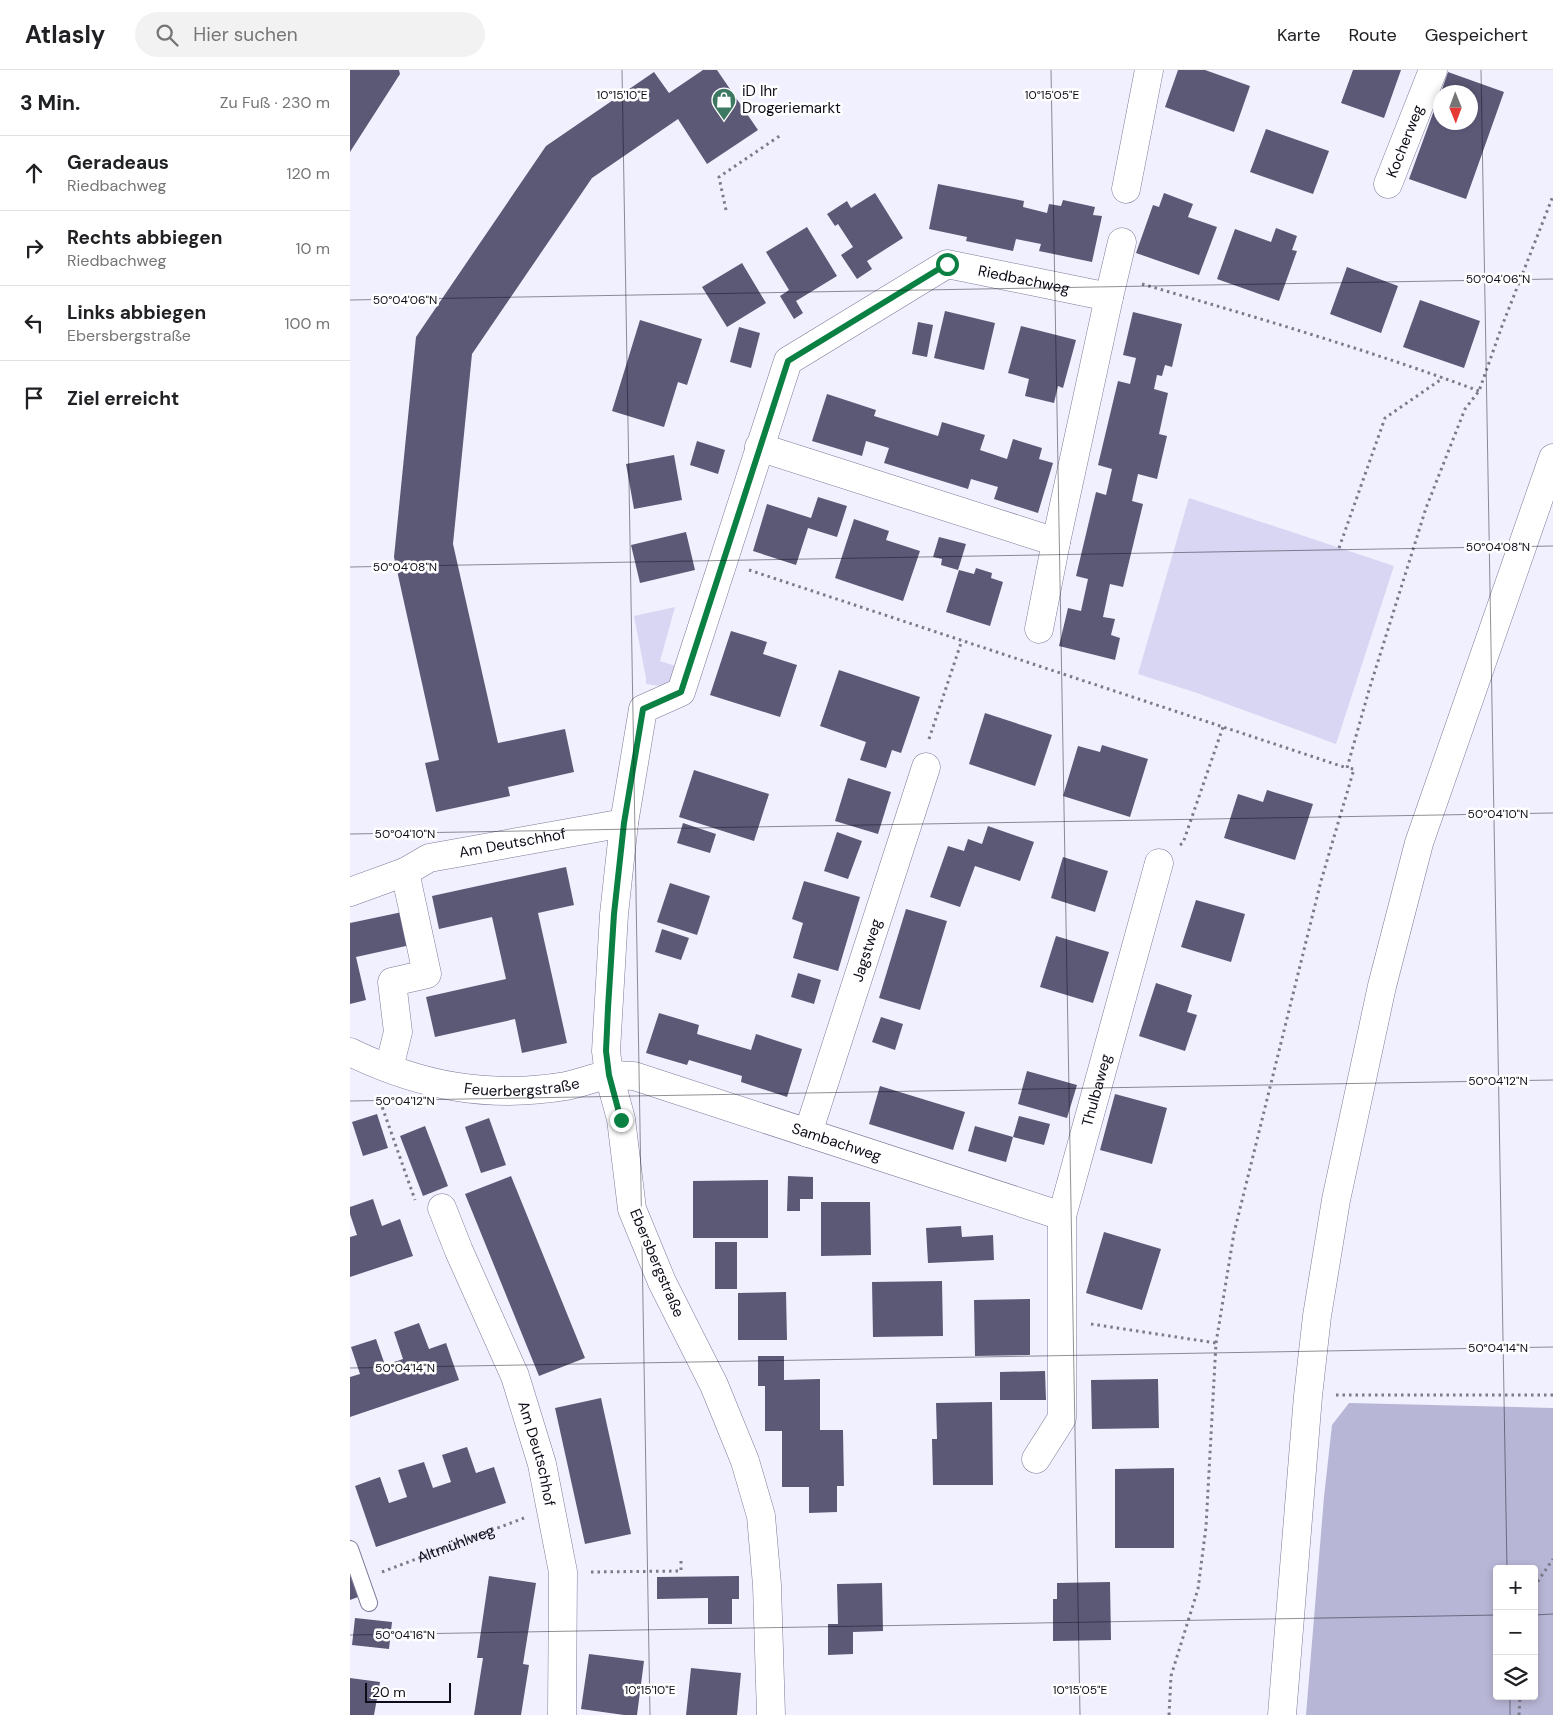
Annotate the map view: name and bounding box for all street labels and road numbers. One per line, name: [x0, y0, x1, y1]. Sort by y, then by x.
street label: Kocherweg: [1382, 102, 1428, 180]
street label: Riedbachweg: [976, 261, 1072, 299]
street label: Am Deutschhof: [457, 824, 567, 862]
street label: Jagstweg: [847, 916, 886, 984]
street label: Thulbaweg: [1077, 1052, 1116, 1129]
street label: Feuerbergstraße: [463, 1073, 582, 1101]
street label: Sambachweg: [789, 1118, 884, 1166]
street label: Ebersbergstraße: [625, 1206, 689, 1320]
street label: Am Deutschhof: [513, 1399, 560, 1508]
street label: Altmühlweg: [414, 1520, 497, 1568]

